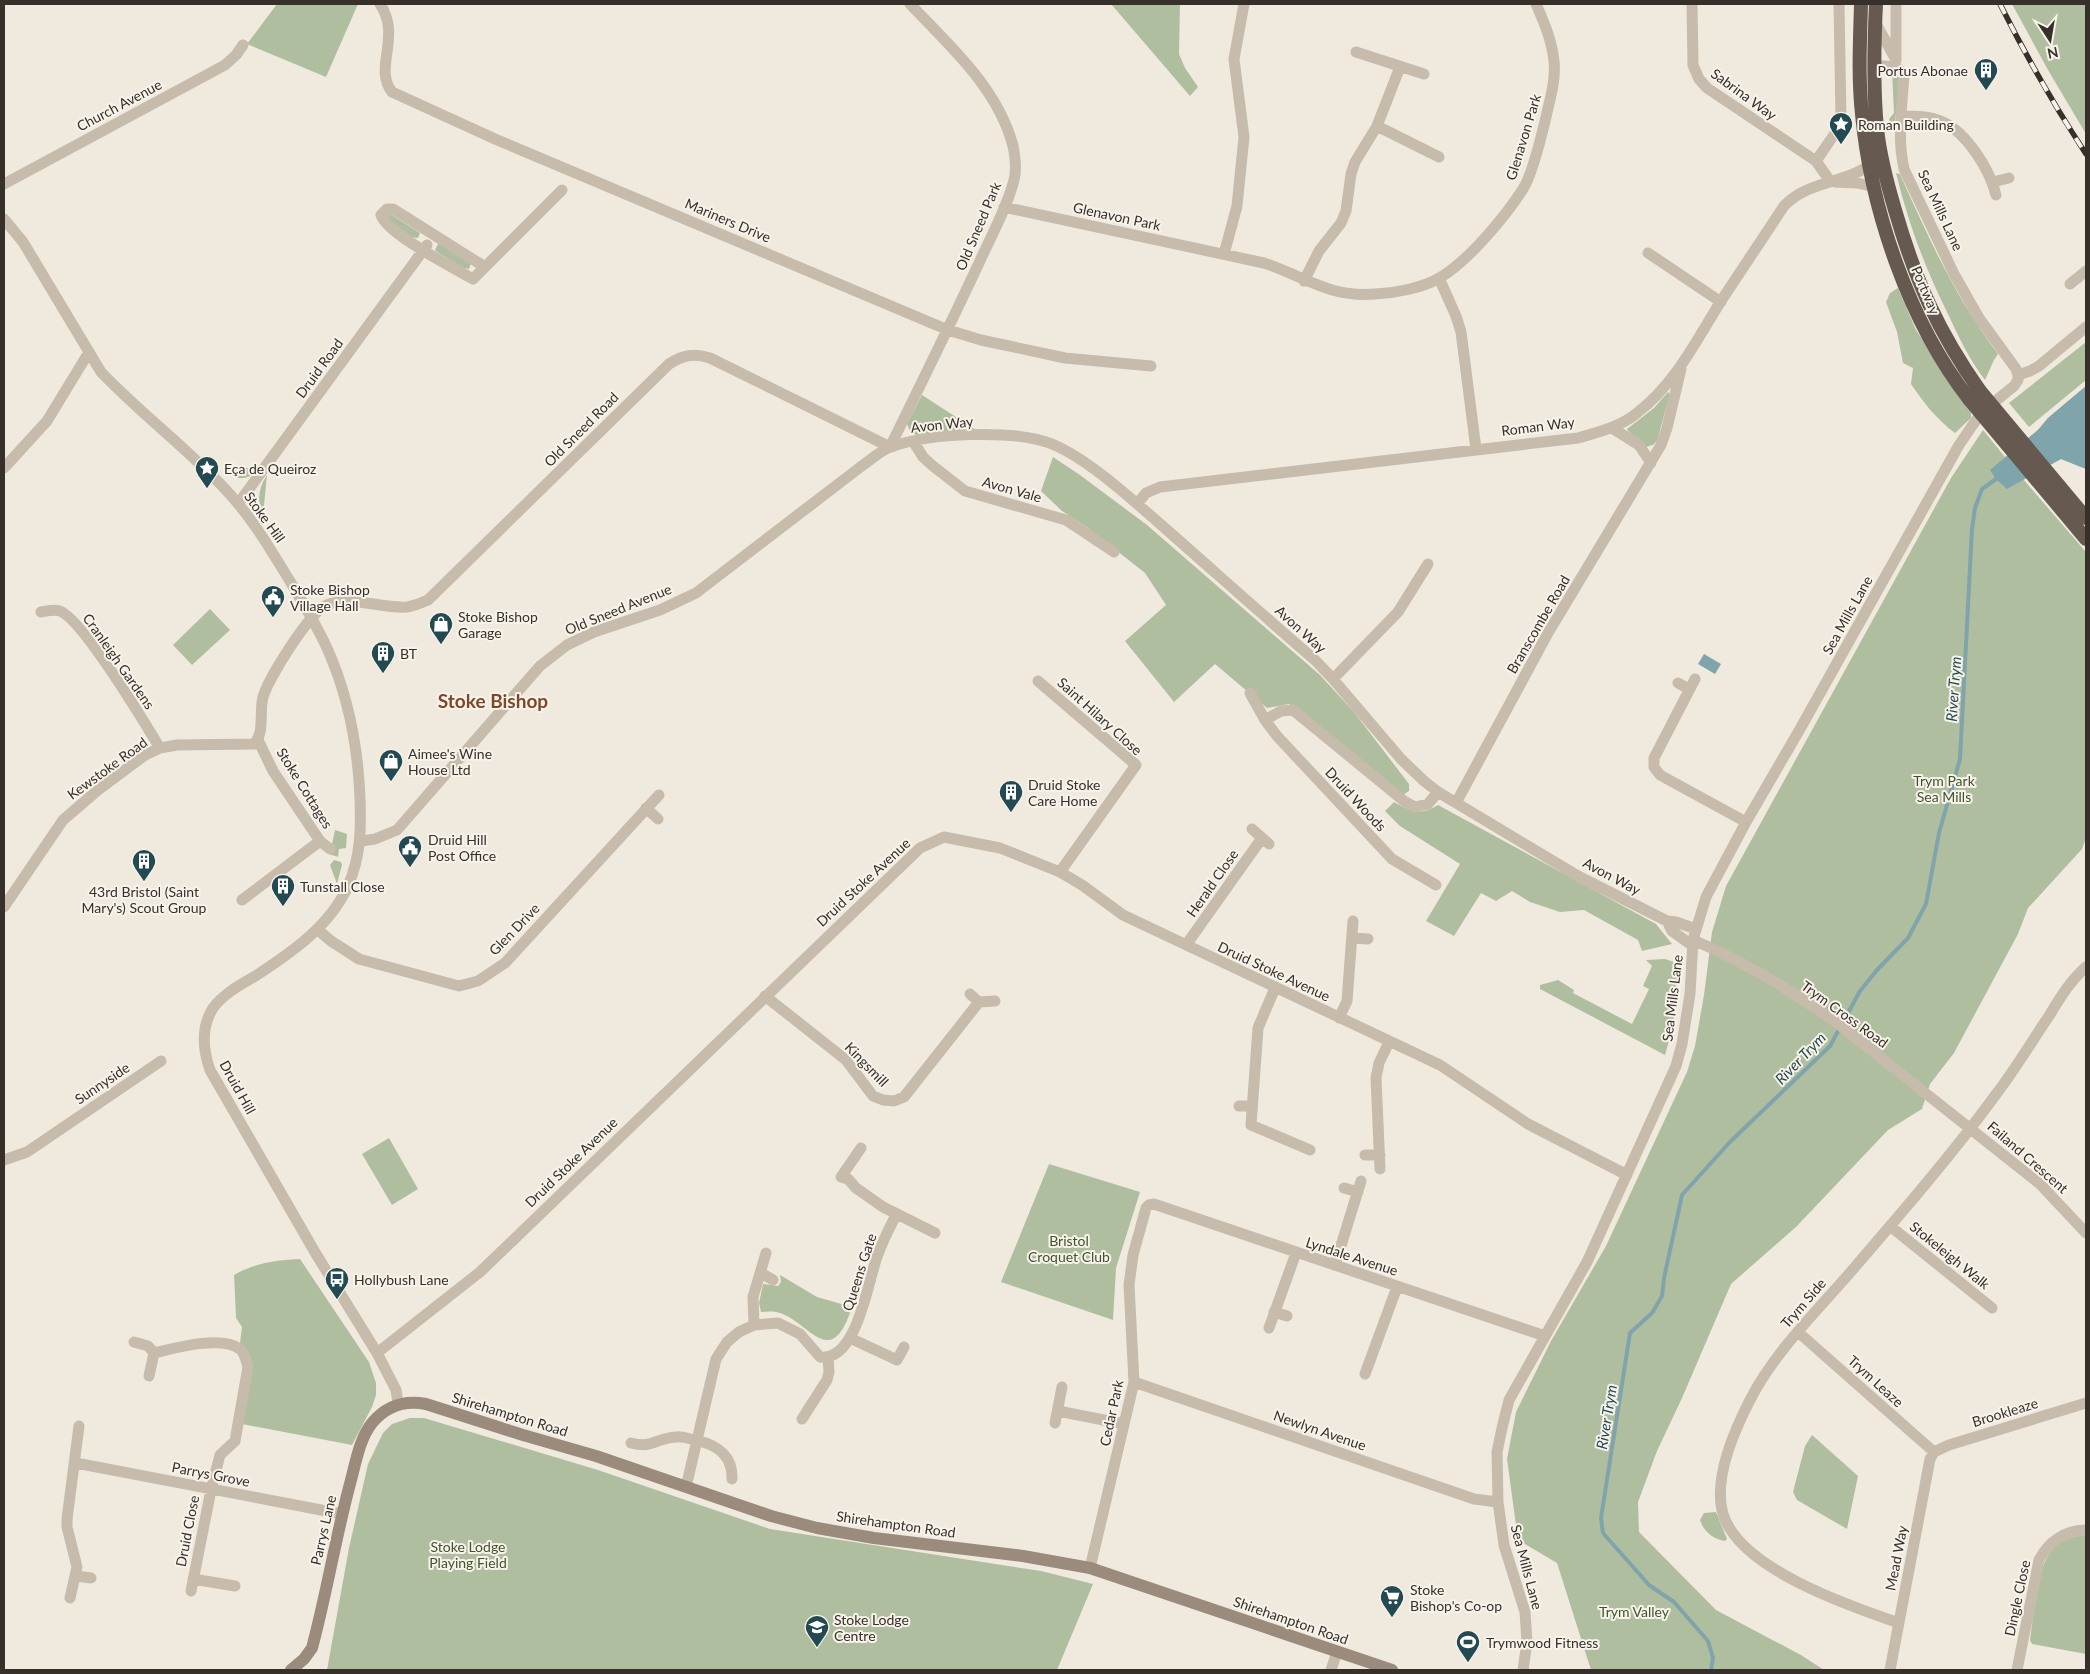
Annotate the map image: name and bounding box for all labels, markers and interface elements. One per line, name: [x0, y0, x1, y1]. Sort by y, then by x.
north arrow: [2025, 15, 2075, 65]
text: N: [2046, 44, 2060, 63]
building icon: Portus Abonae: [1973, 57, 1999, 91]
place label: Portus Abonae: [1878, 62, 1968, 79]
street label: Sabrina Way: [1708, 65, 1781, 124]
street label: Church Avenue: [74, 75, 164, 135]
street label: Glenavon Park: [1502, 91, 1544, 182]
place icon: Roman Building: [1828, 111, 1854, 145]
place label: Roman Building: [1858, 116, 1954, 133]
street label: Sea Mills Lane: [1915, 167, 1967, 253]
street label: Old Sneed Park: [952, 178, 1005, 273]
street label: Mariners Drive: [683, 194, 773, 246]
street label: Glenavon Park: [1072, 198, 1163, 234]
street label: Portway: [1908, 263, 1944, 318]
street label: Druid Road: [292, 335, 346, 401]
street label: Old Sneed Road: [540, 388, 622, 470]
street label: Avon Way: [910, 412, 975, 436]
street label: Roman Way: [1500, 413, 1576, 439]
place icon: Eça de Queiroz: [194, 455, 220, 489]
place label: Eça de Queiroz: [224, 460, 316, 477]
street label: Avon Vale: [980, 472, 1044, 506]
street label: Stoke Hill: [241, 488, 289, 546]
street label: Branscombe Road: [1503, 572, 1573, 676]
street label: Sea Mills Lane: [1818, 573, 1876, 657]
street label: Old Sneed Avenue: [562, 580, 674, 638]
place label: Stoke Bishop Village Hall: [290, 581, 370, 614]
public building icon: Stoke Bishop Village Hall: [260, 584, 286, 618]
street label: Avon Way: [1272, 602, 1331, 657]
place label: Stoke Bishop Garage: [458, 608, 538, 641]
street label: Cranleigh Gardens: [80, 610, 158, 712]
shop icon: Stoke Bishop Garage: [428, 611, 454, 645]
building icon: BT: [370, 640, 396, 674]
place label: BT: [400, 645, 418, 662]
water label: River Trym: [1942, 656, 1964, 722]
street label: Saint Hilary Close: [1054, 674, 1146, 758]
district label: Stoke Bishop: [438, 689, 548, 712]
street label: Kewstoke Road: [64, 733, 150, 803]
street label: Stoke Cottages: [273, 744, 337, 832]
place label: Aimee's Wine House Ltd: [408, 745, 492, 778]
shop icon: Aimee's Wine House Ltd: [378, 748, 404, 782]
street label: Druid Woods: [1322, 763, 1390, 835]
park label: Trym Park Sea Mills: [1913, 772, 1976, 805]
place label: Druid Stoke Care Home: [1028, 776, 1101, 809]
building icon: Druid Stoke Care Home: [998, 779, 1024, 813]
place label: Druid Hill Post Office: [428, 831, 496, 864]
public building icon: Druid Hill Post Office: [397, 834, 423, 868]
street label: Druid Stoke Avenue: [813, 834, 913, 930]
street label: Herald Close: [1182, 846, 1242, 920]
building icon: 43rd Bristol (Saint Mary's) Scout Group: [131, 848, 157, 882]
street label: Avon Way: [1580, 854, 1644, 899]
building icon: Tunstall Close: [270, 873, 296, 907]
place label: Tunstall Close: [300, 878, 385, 895]
place label: 43rd Bristol (Saint Mary's) Scout Group: [82, 883, 207, 916]
street label: Glen Drive: [485, 899, 543, 959]
street label: Druid Stoke Avenue: [1215, 938, 1333, 1004]
street label: Sea Mills Lane: [1658, 954, 1686, 1042]
street label: Trym Cross Road: [1798, 977, 1892, 1051]
water label: River Trym: [1771, 1028, 1829, 1088]
street label: Kingsmill: [842, 1038, 892, 1090]
street label: Druid Hill: [216, 1057, 260, 1117]
street label: Sunnyside: [71, 1058, 133, 1108]
street label: Druid Stoke Avenue: [521, 1114, 621, 1210]
street label: Failand Crescent: [1984, 1117, 2072, 1197]
street label: Stokeleigh Walk: [1907, 1218, 1994, 1293]
street label: Queens Gate: [838, 1231, 880, 1313]
park label: Bristol Croquet Club: [1028, 1232, 1110, 1265]
street label: Lyndale Avenue: [1304, 1233, 1400, 1279]
bus stop icon: Hollybush Lane: [324, 1266, 350, 1300]
place label: Hollybush Lane: [354, 1271, 449, 1288]
street label: Trym Side: [1777, 1275, 1829, 1331]
street label: Trym Leaze: [1845, 1352, 1907, 1410]
street label: Cedar Park: [1096, 1378, 1126, 1448]
water label: River Trym: [1592, 1383, 1620, 1451]
street label: Shirehampton Road: [450, 1388, 570, 1440]
street label: Brookleaze: [1970, 1394, 2040, 1430]
street label: Newlyn Avenue: [1272, 1406, 1368, 1454]
street label: Parrys Grove: [171, 1458, 251, 1490]
street label: Parrys Lane: [307, 1493, 339, 1567]
street label: Druid Close: [172, 1494, 202, 1568]
street label: Shirehampton Road: [835, 1507, 957, 1541]
street label: Sea Mills Lane: [1507, 1523, 1547, 1611]
street label: Mead Way: [1881, 1523, 1911, 1592]
park label: Stoke Lodge Playing Field: [429, 1538, 507, 1571]
street label: Dingle Close: [2001, 1558, 2033, 1638]
place label: Stoke Bishop's Co-op: [1410, 1581, 1502, 1614]
supermarket icon: Stoke Bishop's Co-op: [1379, 1584, 1405, 1618]
street label: Shirehampton Road: [1231, 1592, 1351, 1648]
park label: Trym Valley: [1599, 1603, 1670, 1620]
place label: Stoke Lodge Centre: [834, 1611, 909, 1644]
school or university icon: Stoke Lodge Centre: [804, 1614, 830, 1648]
sports icon: Trymwood Fitness: [1455, 1629, 1481, 1663]
place label: Trymwood Fitness: [1486, 1634, 1598, 1651]

